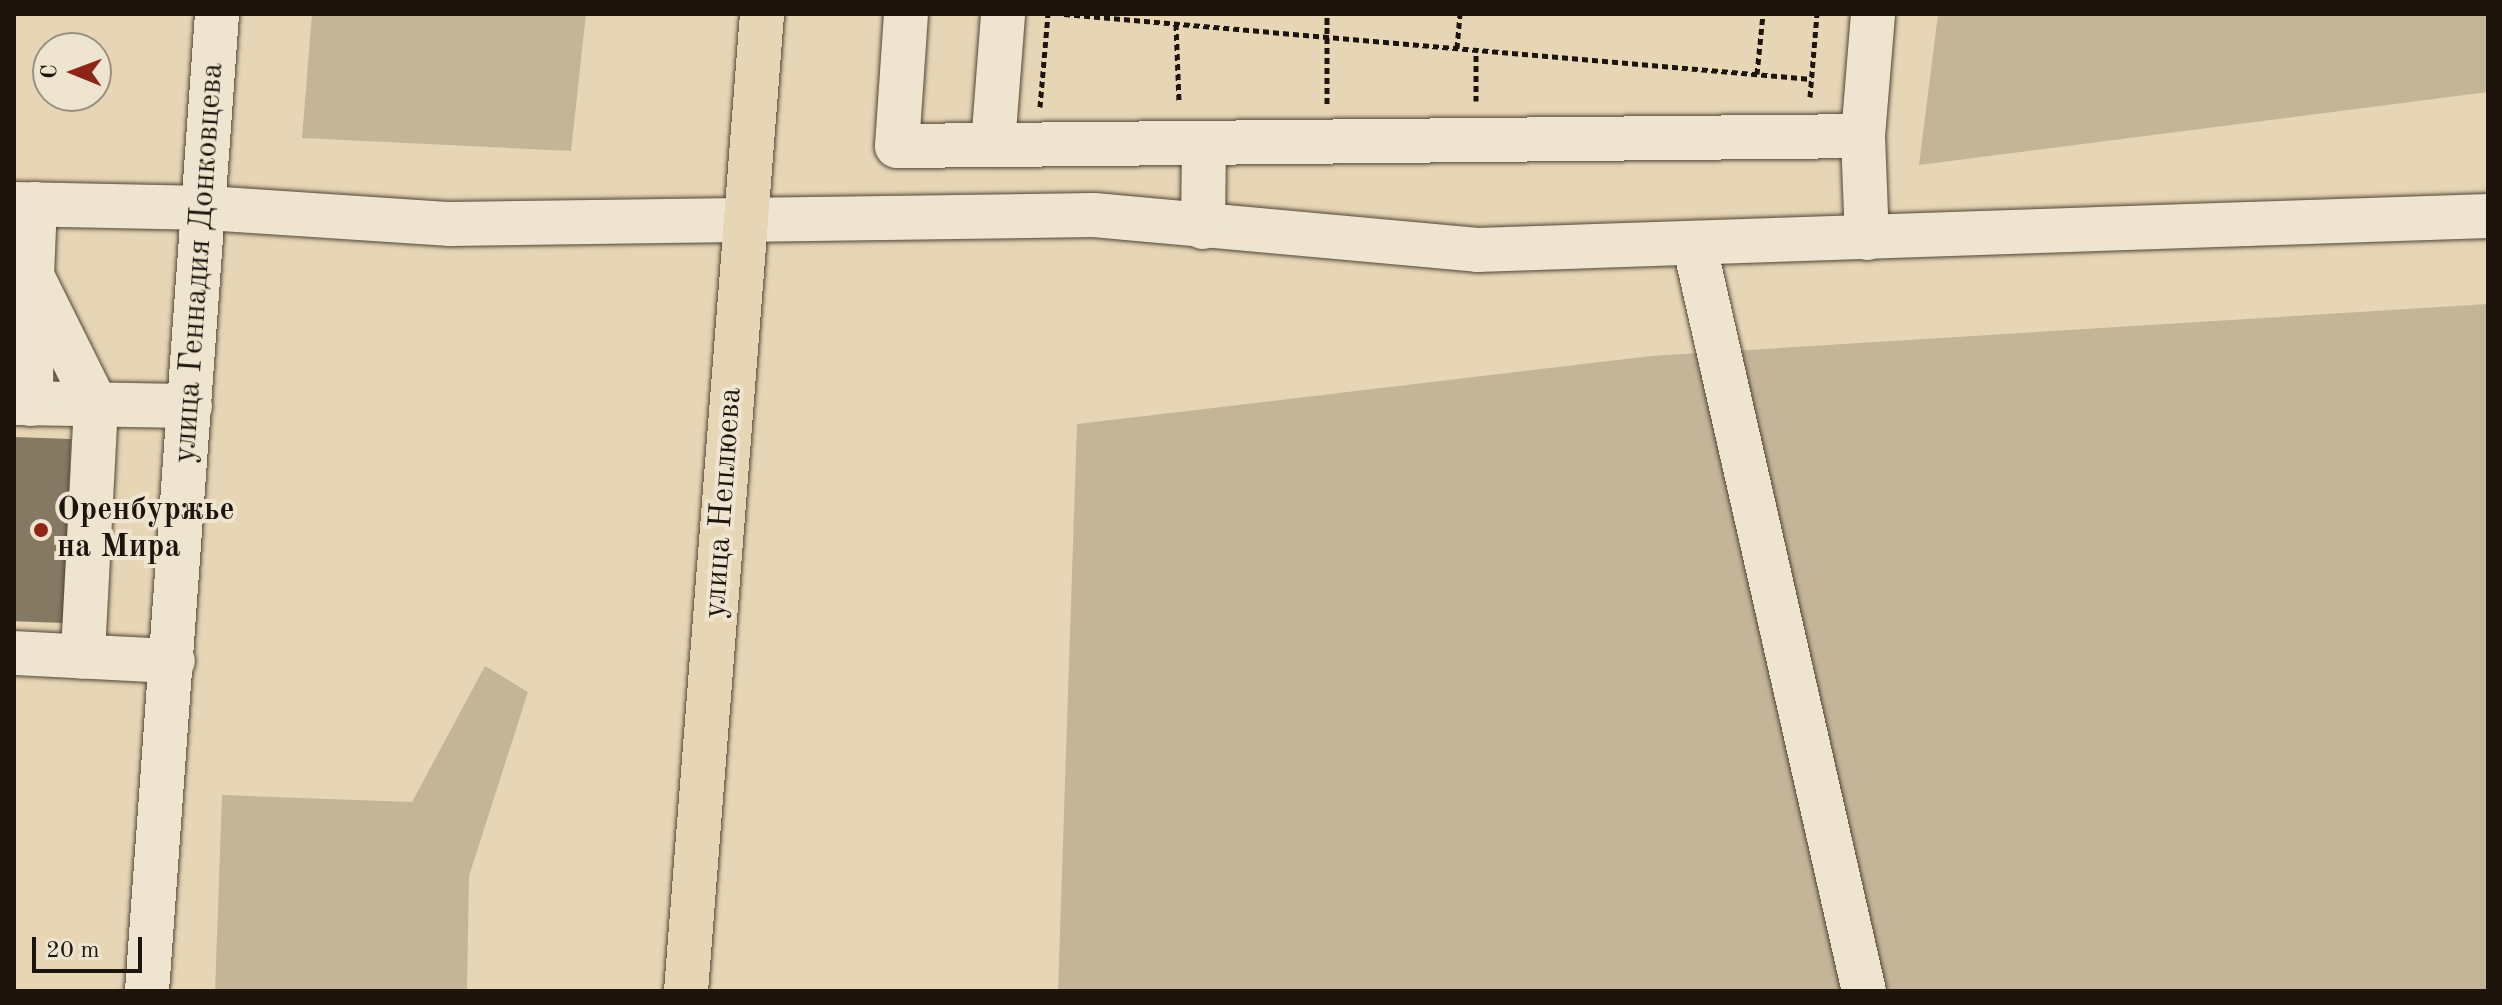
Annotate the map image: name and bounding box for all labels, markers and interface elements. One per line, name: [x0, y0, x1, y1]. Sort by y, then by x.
north arrow: [32, 32, 112, 112]
street label: улица Геннадия Донковцева: [167, 62, 233, 464]
text: С: [39, 64, 61, 79]
street label: улица Неплюева: [697, 386, 751, 620]
place label: Оренбуржье на Мира: [57, 493, 235, 568]
marker: Оренбуржье на Мира: [32, 521, 50, 539]
scale bar: [36, 921, 146, 971]
text: 20 m: [46, 939, 100, 963]

